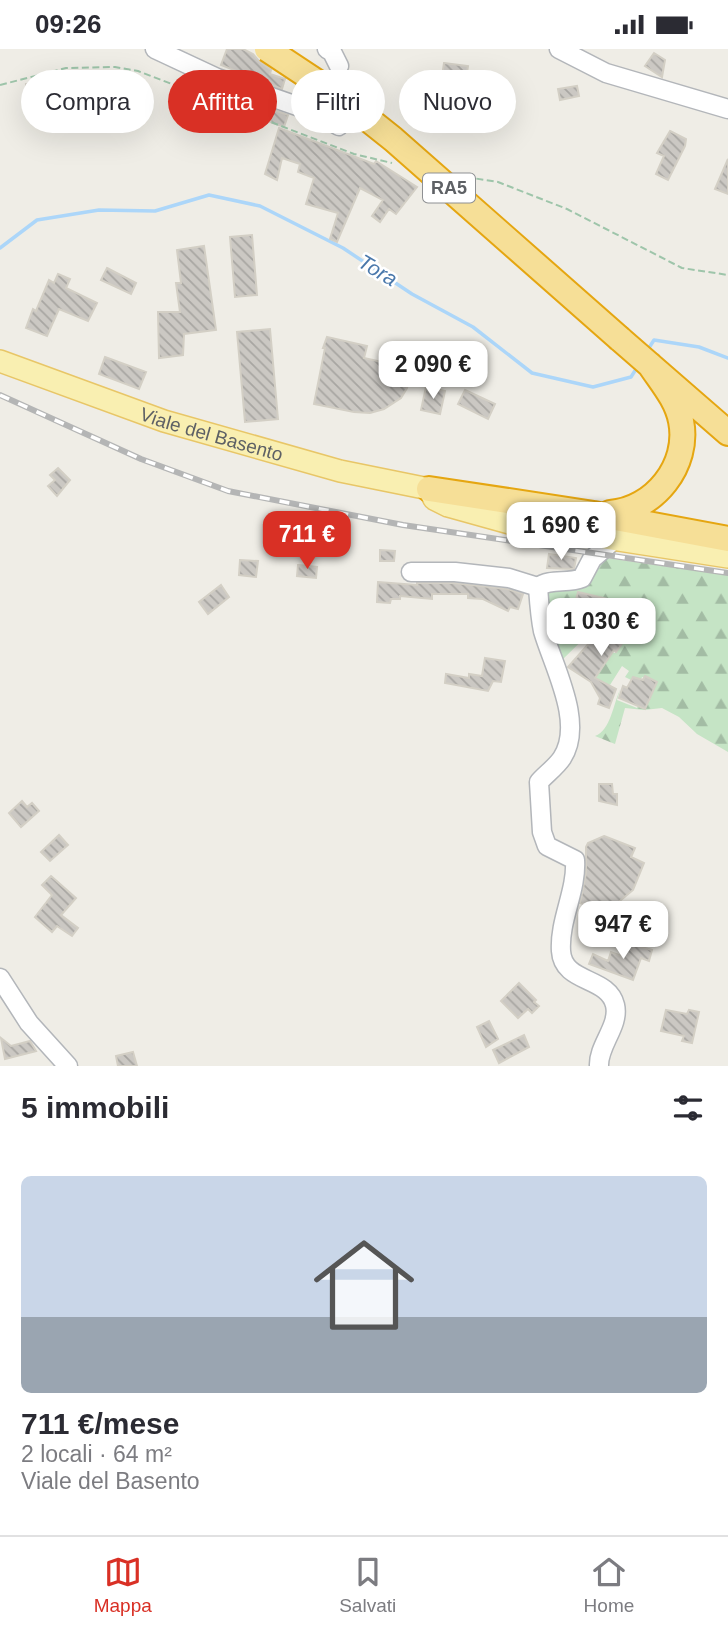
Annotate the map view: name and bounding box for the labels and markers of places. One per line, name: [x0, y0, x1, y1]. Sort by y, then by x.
pin: 2 090 €: [368, 341, 498, 401]
pin: 1 690 €: [496, 503, 626, 562]
pin: 711 €: [258, 511, 356, 571]
pin: 1 030 €: [536, 599, 666, 658]
pin: 947 €: [574, 901, 672, 961]

